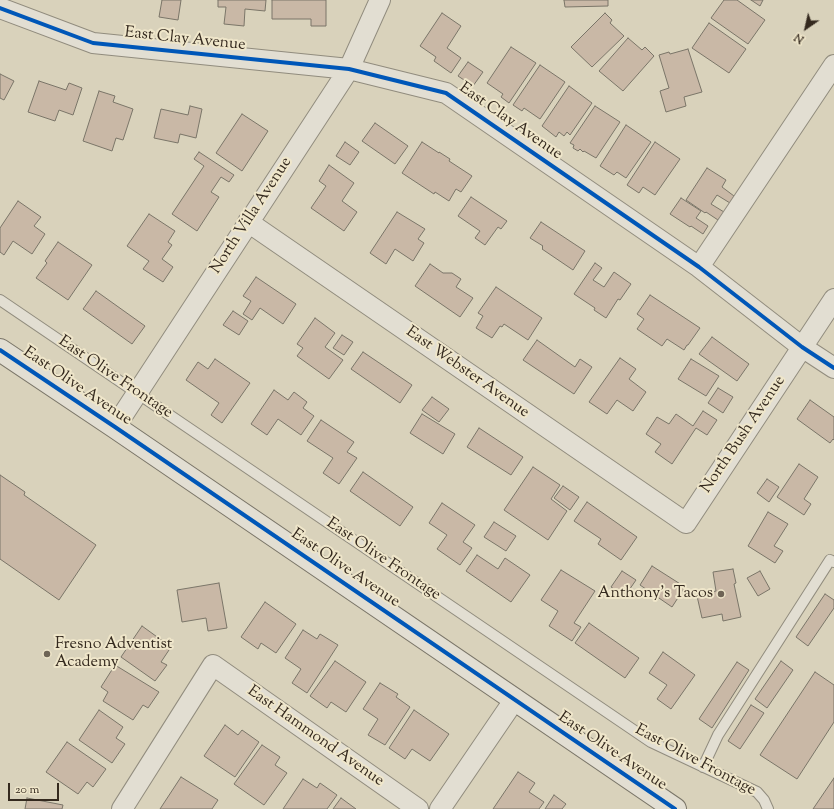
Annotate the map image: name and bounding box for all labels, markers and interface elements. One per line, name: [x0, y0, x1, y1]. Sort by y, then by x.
north arrow: [786, 8, 826, 48]
street label: East Clay Avenue: [124, 24, 246, 56]
text: N: [791, 29, 807, 47]
street label: East Clay Avenue: [455, 79, 565, 165]
street label: North Villa Avenue: [207, 154, 297, 278]
street label: East Webster Avenue: [401, 323, 533, 423]
street label: East Olive Frontage: [54, 333, 176, 423]
street label: East Olive Avenue: [19, 344, 135, 430]
street label: North Bush Avenue: [698, 373, 790, 497]
street label: East Olive Frontage: [322, 515, 444, 605]
street label: East Olive Avenue: [287, 526, 403, 612]
place label: Anthony's Tacos: [598, 584, 713, 604]
marker: Anthony's Tacos: [716, 589, 726, 599]
place label: Fresno Adventist Academy: [55, 635, 172, 673]
marker: Fresno Adventist Academy: [42, 649, 52, 659]
street label: East Hammond Avenue: [243, 683, 387, 791]
street label: East Olive Avenue: [554, 709, 670, 795]
street label: East Olive Frontage: [631, 721, 759, 801]
scale bar: [10, 775, 61, 801]
text: 20 m: [15, 781, 39, 799]

